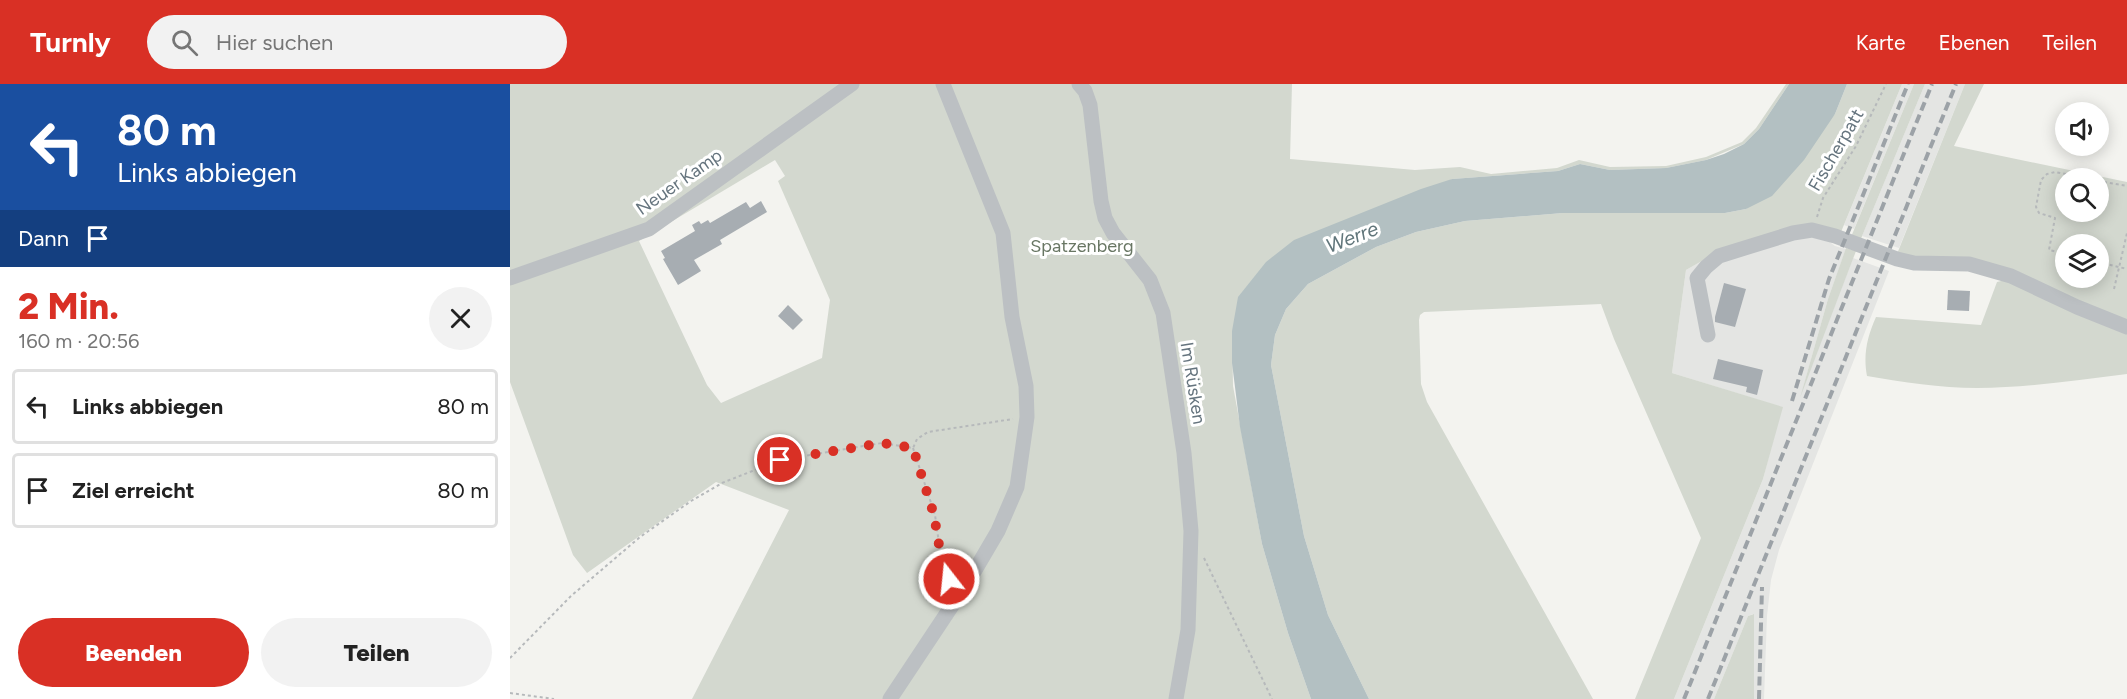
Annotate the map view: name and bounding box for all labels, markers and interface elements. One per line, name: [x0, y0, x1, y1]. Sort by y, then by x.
search box: [147, 15, 567, 69]
text: Turnly: [30, 25, 111, 59]
icon: search: [168, 26, 201, 59]
text: Hier suchen: [216, 29, 333, 56]
text: Karte: [1856, 30, 1905, 55]
text: Ebenen: [1938, 30, 2010, 55]
text: Teilen: [2043, 30, 2097, 55]
map controls: [2055, 102, 2109, 288]
button: sound: [2055, 102, 2109, 156]
text: 80 m: [117, 105, 217, 156]
street label: Fischerpatt: [1804, 105, 1868, 195]
icon: left: [18, 108, 96, 186]
street label: Neuer Kamp: [632, 144, 726, 220]
text: Links abbiegen: [117, 156, 297, 189]
button: search: [2055, 168, 2109, 222]
water label: Werre: [1323, 216, 1381, 258]
icon: arrive: [81, 222, 114, 255]
text: Dann: [18, 225, 69, 252]
button: layers: [2055, 234, 2109, 288]
park label: Spatzenberg: [1030, 235, 1134, 257]
text: 2 Min.: [18, 285, 119, 328]
button: close: [429, 287, 492, 350]
text: 160 m · 20:56: [18, 329, 139, 353]
street label: Im Rüsken: [1176, 340, 1210, 426]
icon: left: [21, 390, 54, 423]
text: Links abbiegen: [72, 393, 223, 420]
text: 80 m: [437, 393, 489, 420]
pin: [754, 434, 805, 485]
icon: arrive: [763, 443, 796, 476]
icon: arrive: [21, 474, 54, 507]
text: Ziel erreicht: [72, 477, 195, 504]
text: 80 m: [437, 477, 489, 504]
position arrow: [917, 547, 981, 611]
button: Beenden: [18, 618, 249, 687]
button: Teilen: [261, 618, 492, 687]

